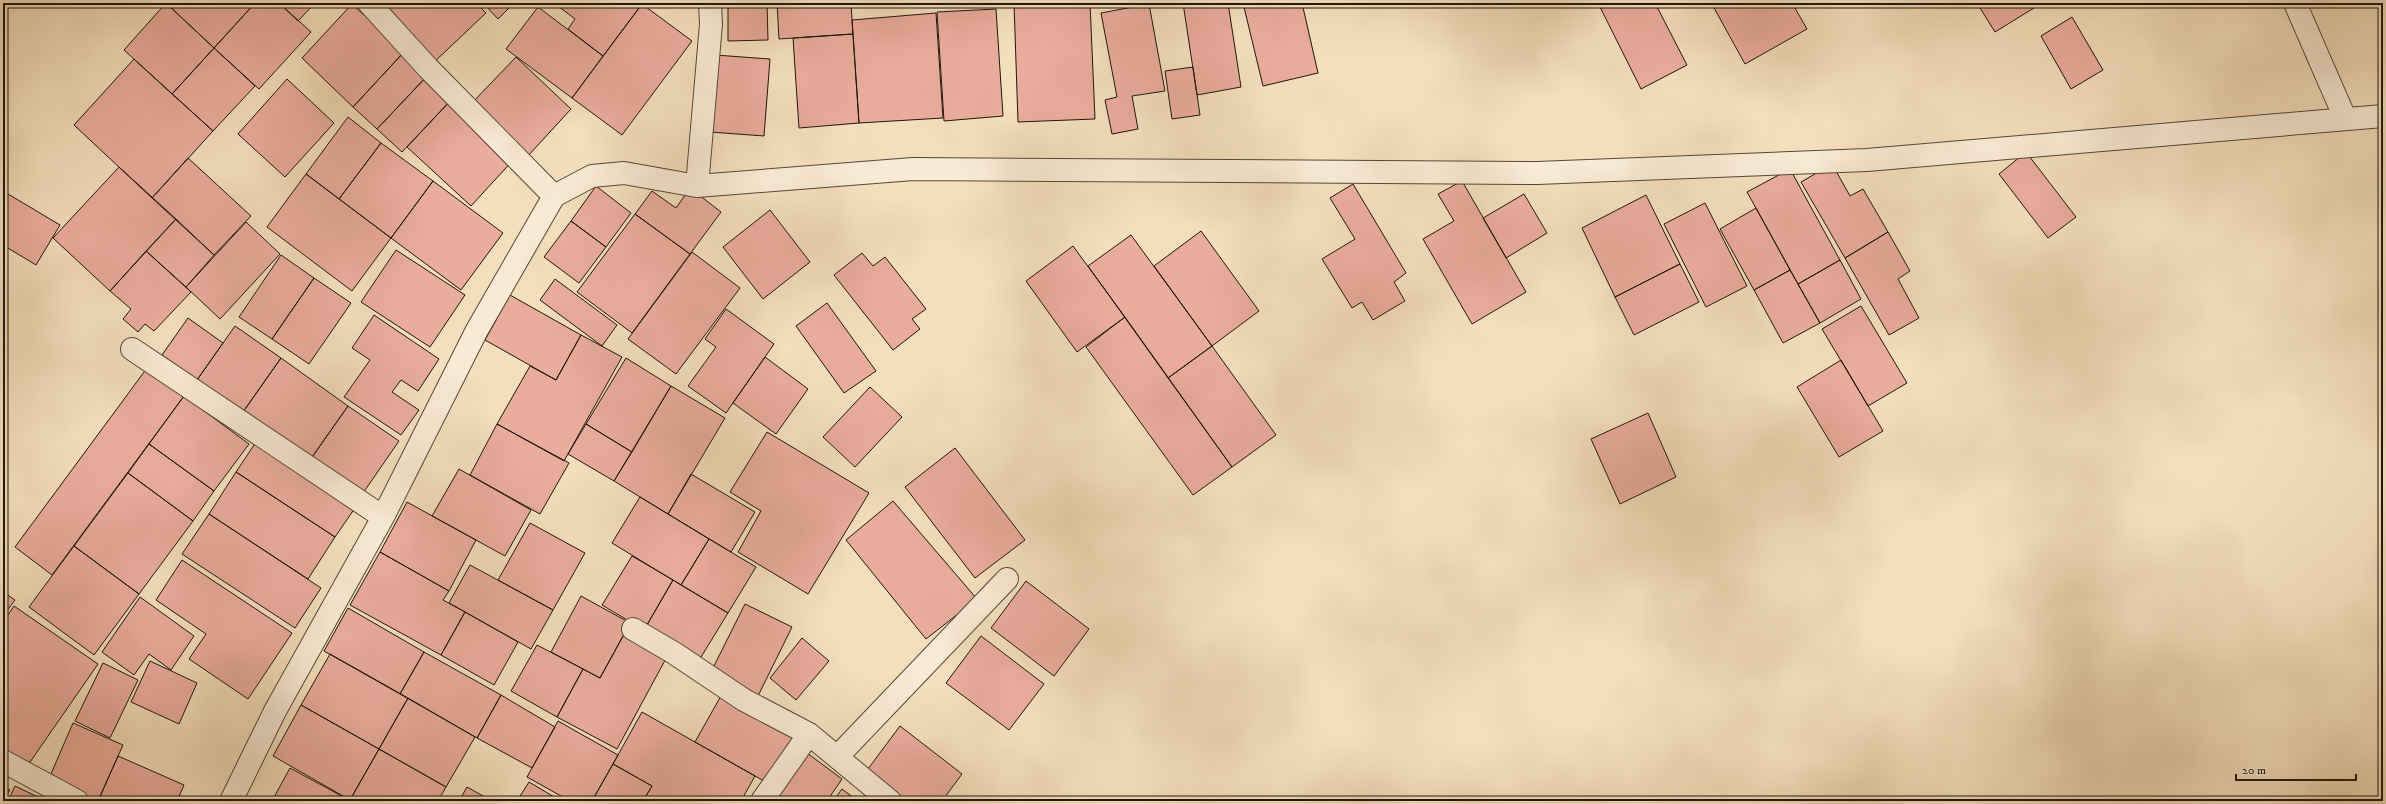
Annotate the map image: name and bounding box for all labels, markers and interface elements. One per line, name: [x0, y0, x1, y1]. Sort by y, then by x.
scale bar: [2236, 756, 2356, 782]
text: 20 m: [2242, 763, 2266, 778]

